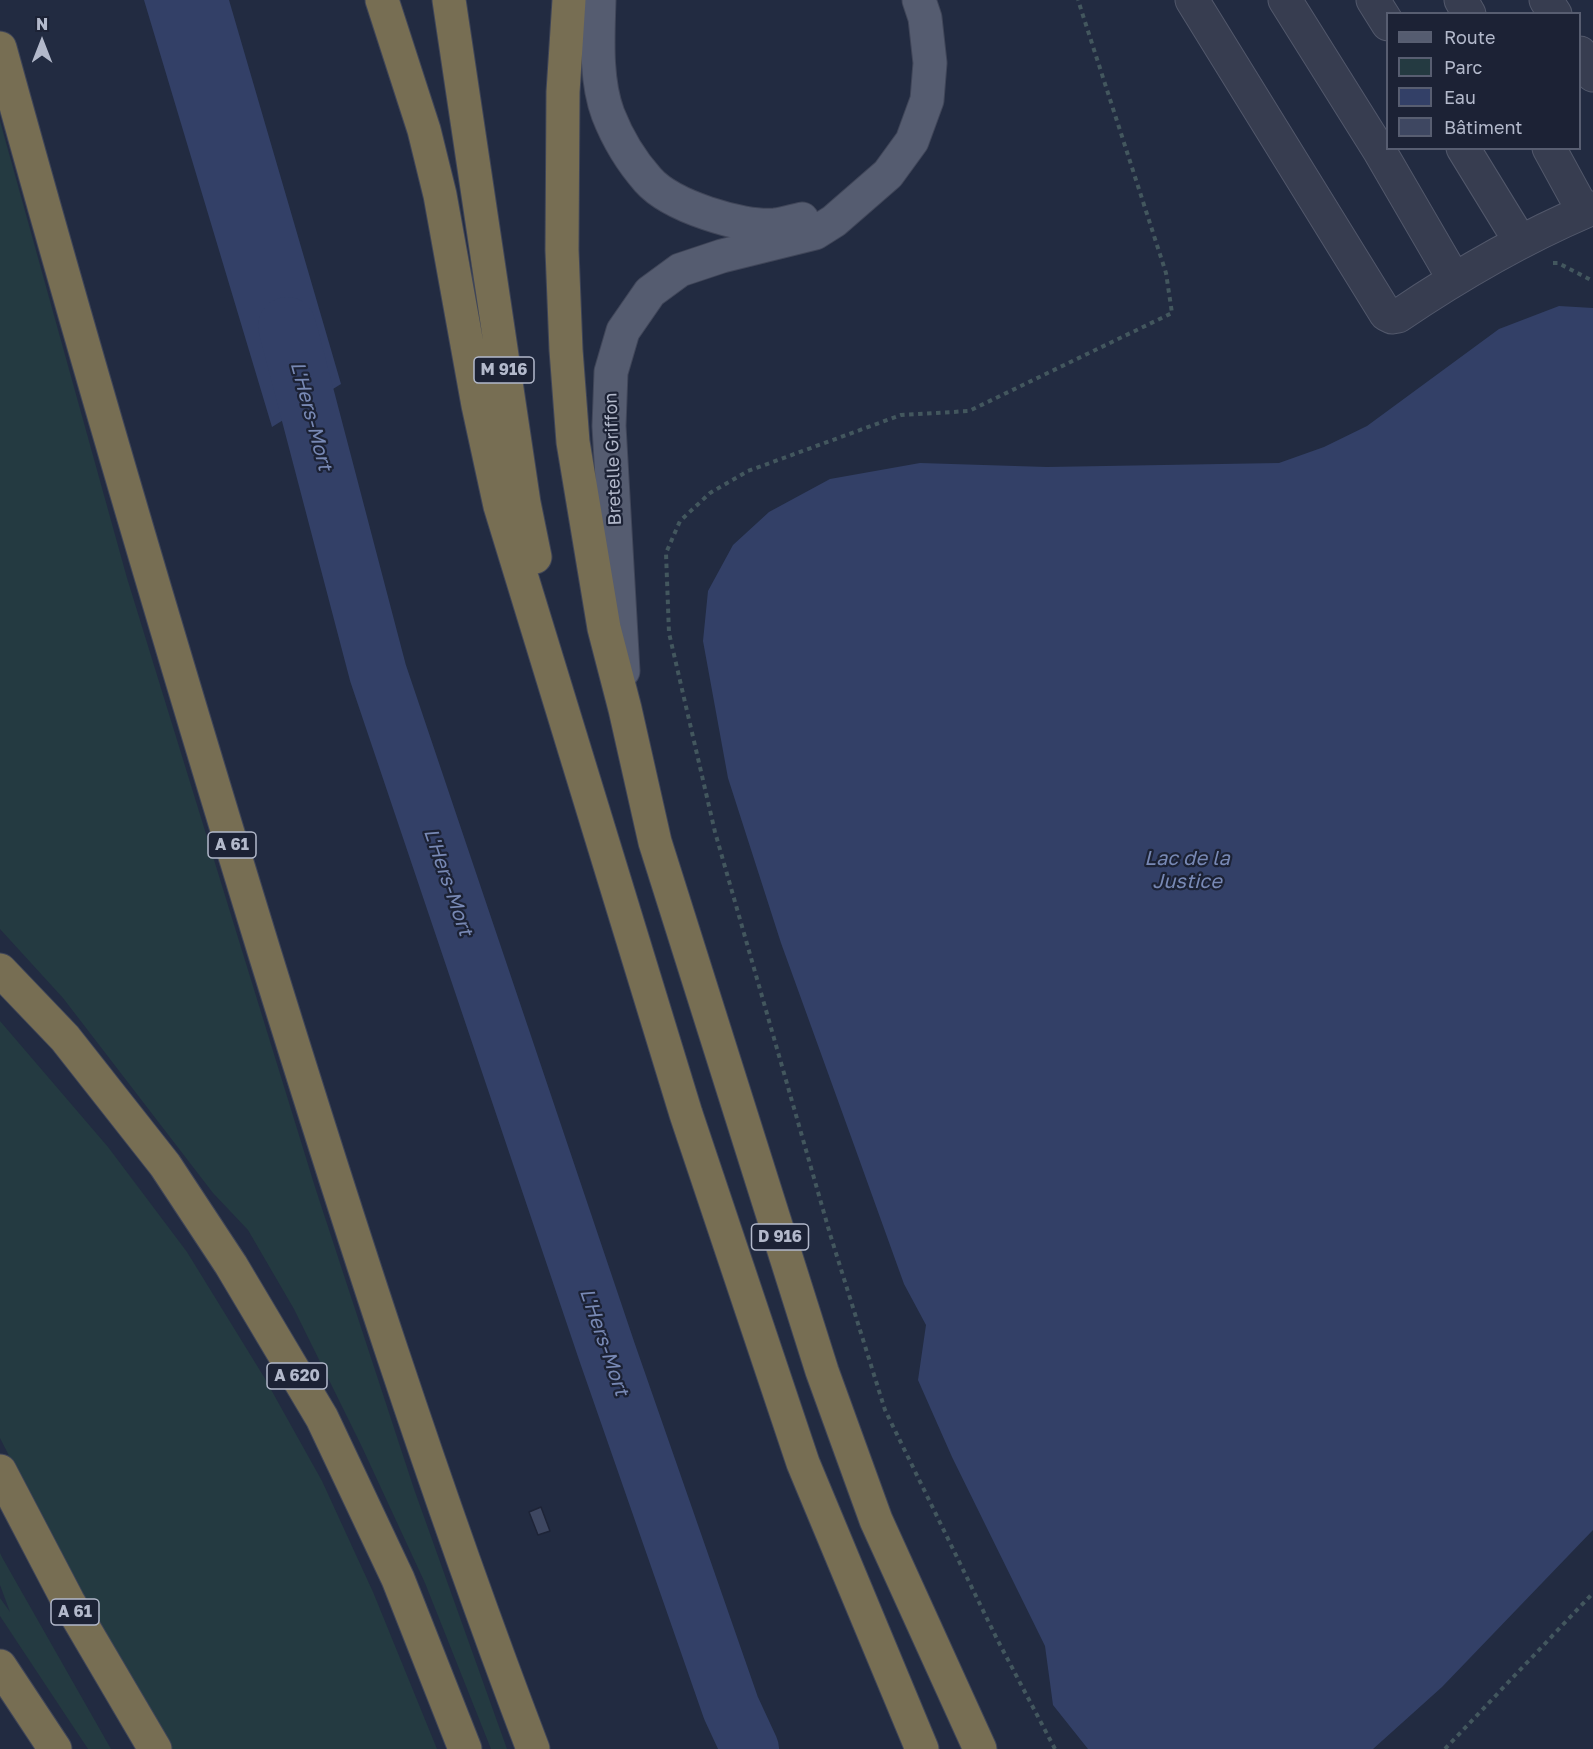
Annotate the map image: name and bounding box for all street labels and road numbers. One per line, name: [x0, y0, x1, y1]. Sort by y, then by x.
road number: M 916: [474, 357, 534, 383]
street label: Bretelle Griffon: [600, 392, 626, 526]
road number: A 61: [208, 832, 256, 858]
road number: D 916: [752, 1224, 808, 1250]
road number: A 620: [267, 1363, 327, 1389]
road number: A 61: [51, 1599, 99, 1625]

